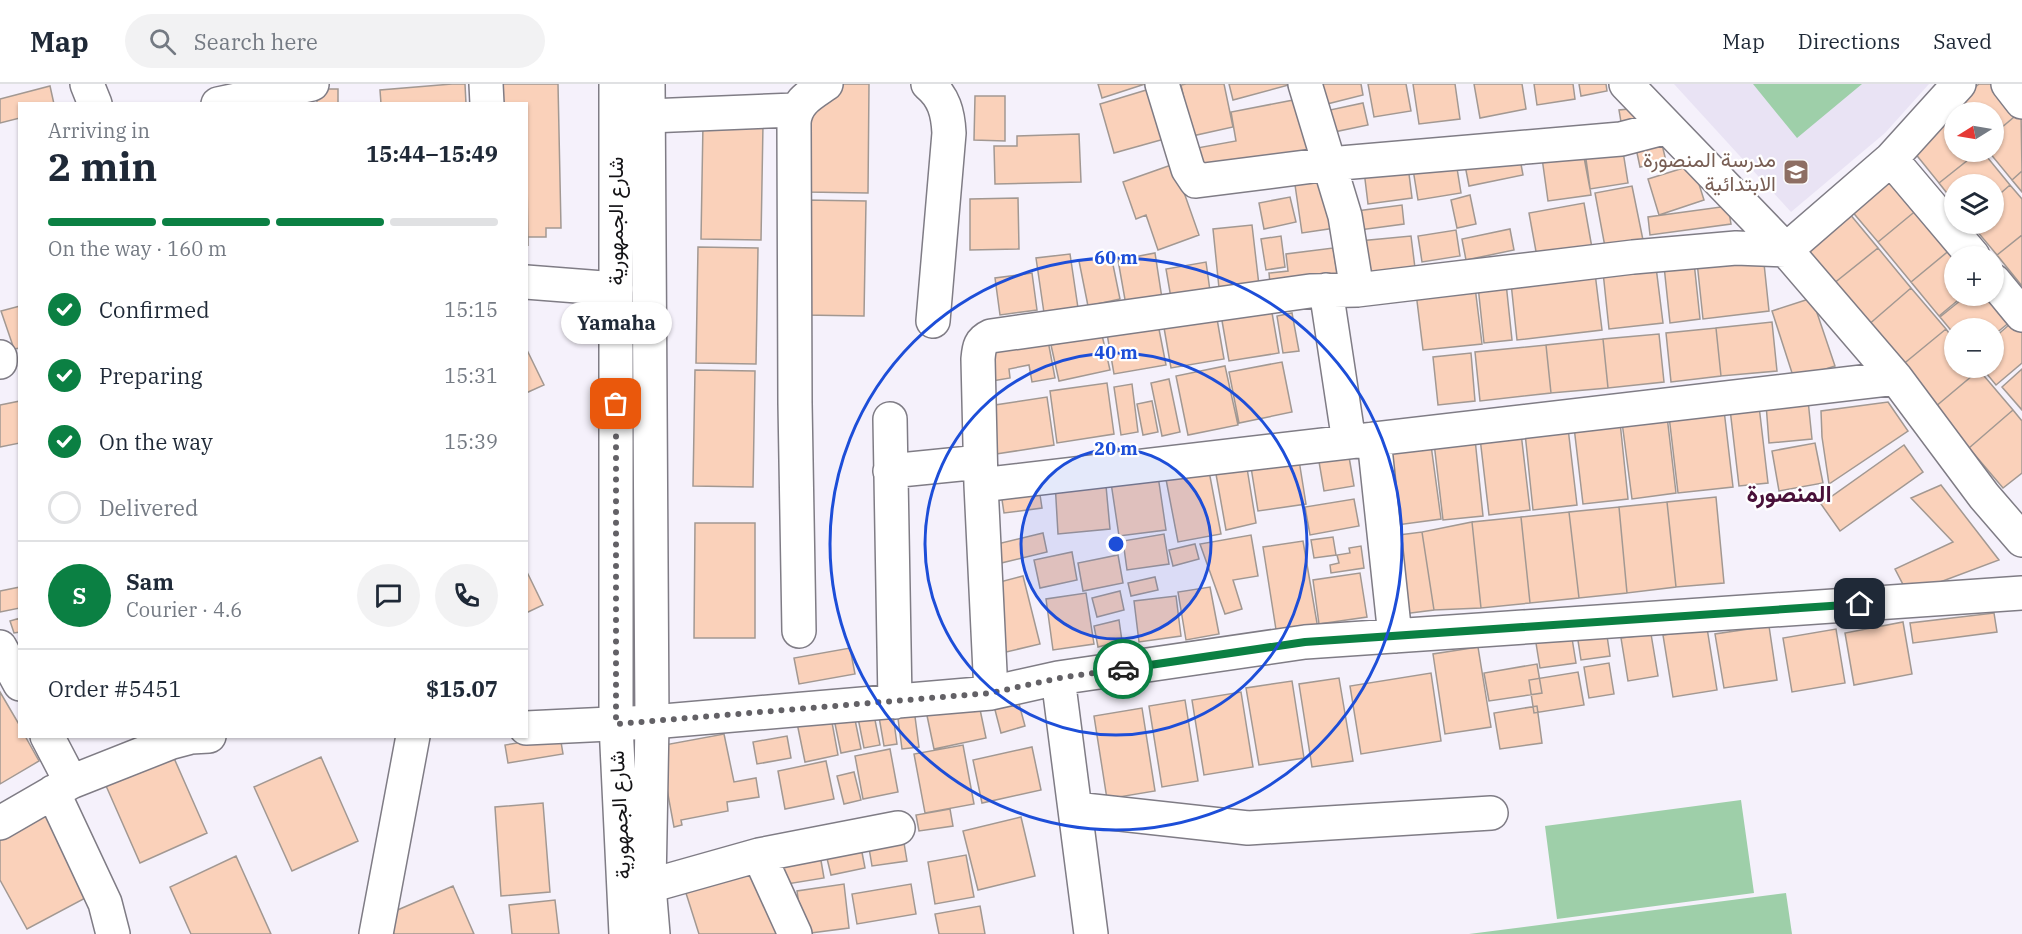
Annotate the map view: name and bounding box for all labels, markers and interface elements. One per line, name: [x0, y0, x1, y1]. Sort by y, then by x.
search box: [125, 14, 545, 68]
text: Map: [30, 23, 89, 60]
icon: search: [146, 25, 179, 58]
text: Search here: [194, 27, 318, 56]
text: Map: [1722, 27, 1765, 55]
text: Directions: [1798, 27, 1900, 55]
text: Saved: [1933, 27, 1992, 55]
north arrow: [1944, 102, 2004, 162]
map controls: [1944, 102, 2004, 378]
text: Arriving in: [48, 117, 150, 144]
text: 15:44–15:49: [366, 139, 498, 168]
text: 2 min: [48, 141, 157, 192]
place label: مدرسة المنصورة الابتدائية: [1643, 145, 1776, 197]
street label: شارع الجمهورية: [601, 157, 630, 285]
school or university icon: مدرسة المنصورة الابتدائية: [1781, 157, 1811, 187]
button: layers: [1944, 174, 2004, 234]
text: On the way · 160 m: [48, 235, 227, 262]
text: 60 m: [1094, 246, 1138, 269]
button: +: [1944, 246, 2004, 306]
icon: check: [48, 293, 81, 326]
text: Confirmed: [99, 295, 210, 324]
text: 15:15: [444, 296, 498, 323]
callout: Yamaha: [560, 302, 672, 344]
text: Yamaha: [577, 309, 656, 336]
button: −: [1944, 318, 2004, 378]
text: 40 m: [1094, 341, 1138, 364]
icon: check: [48, 359, 81, 392]
text: Preparing: [99, 361, 203, 390]
text: 15:31: [444, 362, 498, 389]
pin: [590, 378, 641, 429]
icon: bag: [599, 387, 632, 420]
icon: check: [48, 425, 81, 458]
text: On the way: [99, 427, 213, 456]
text: 15:39: [444, 428, 498, 455]
text: 20 m: [1094, 437, 1138, 460]
district label: المنصورة: [1746, 477, 1832, 509]
text: Delivered: [99, 493, 198, 522]
centre of rings: [1106, 534, 1126, 554]
button: chat: [357, 564, 420, 627]
button: phone: [435, 564, 498, 627]
text: Sam: [126, 567, 174, 596]
pin: [1834, 578, 1885, 629]
text: S: [73, 581, 86, 610]
icon: home: [1843, 587, 1876, 620]
text: Courier · 4.6: [126, 596, 242, 623]
courier: [1093, 639, 1153, 699]
icon: car: [1107, 653, 1140, 686]
text: Order #5451: [48, 674, 182, 703]
text: $15.07: [426, 674, 498, 703]
street label: شارع الجمهورية: [602, 750, 637, 880]

